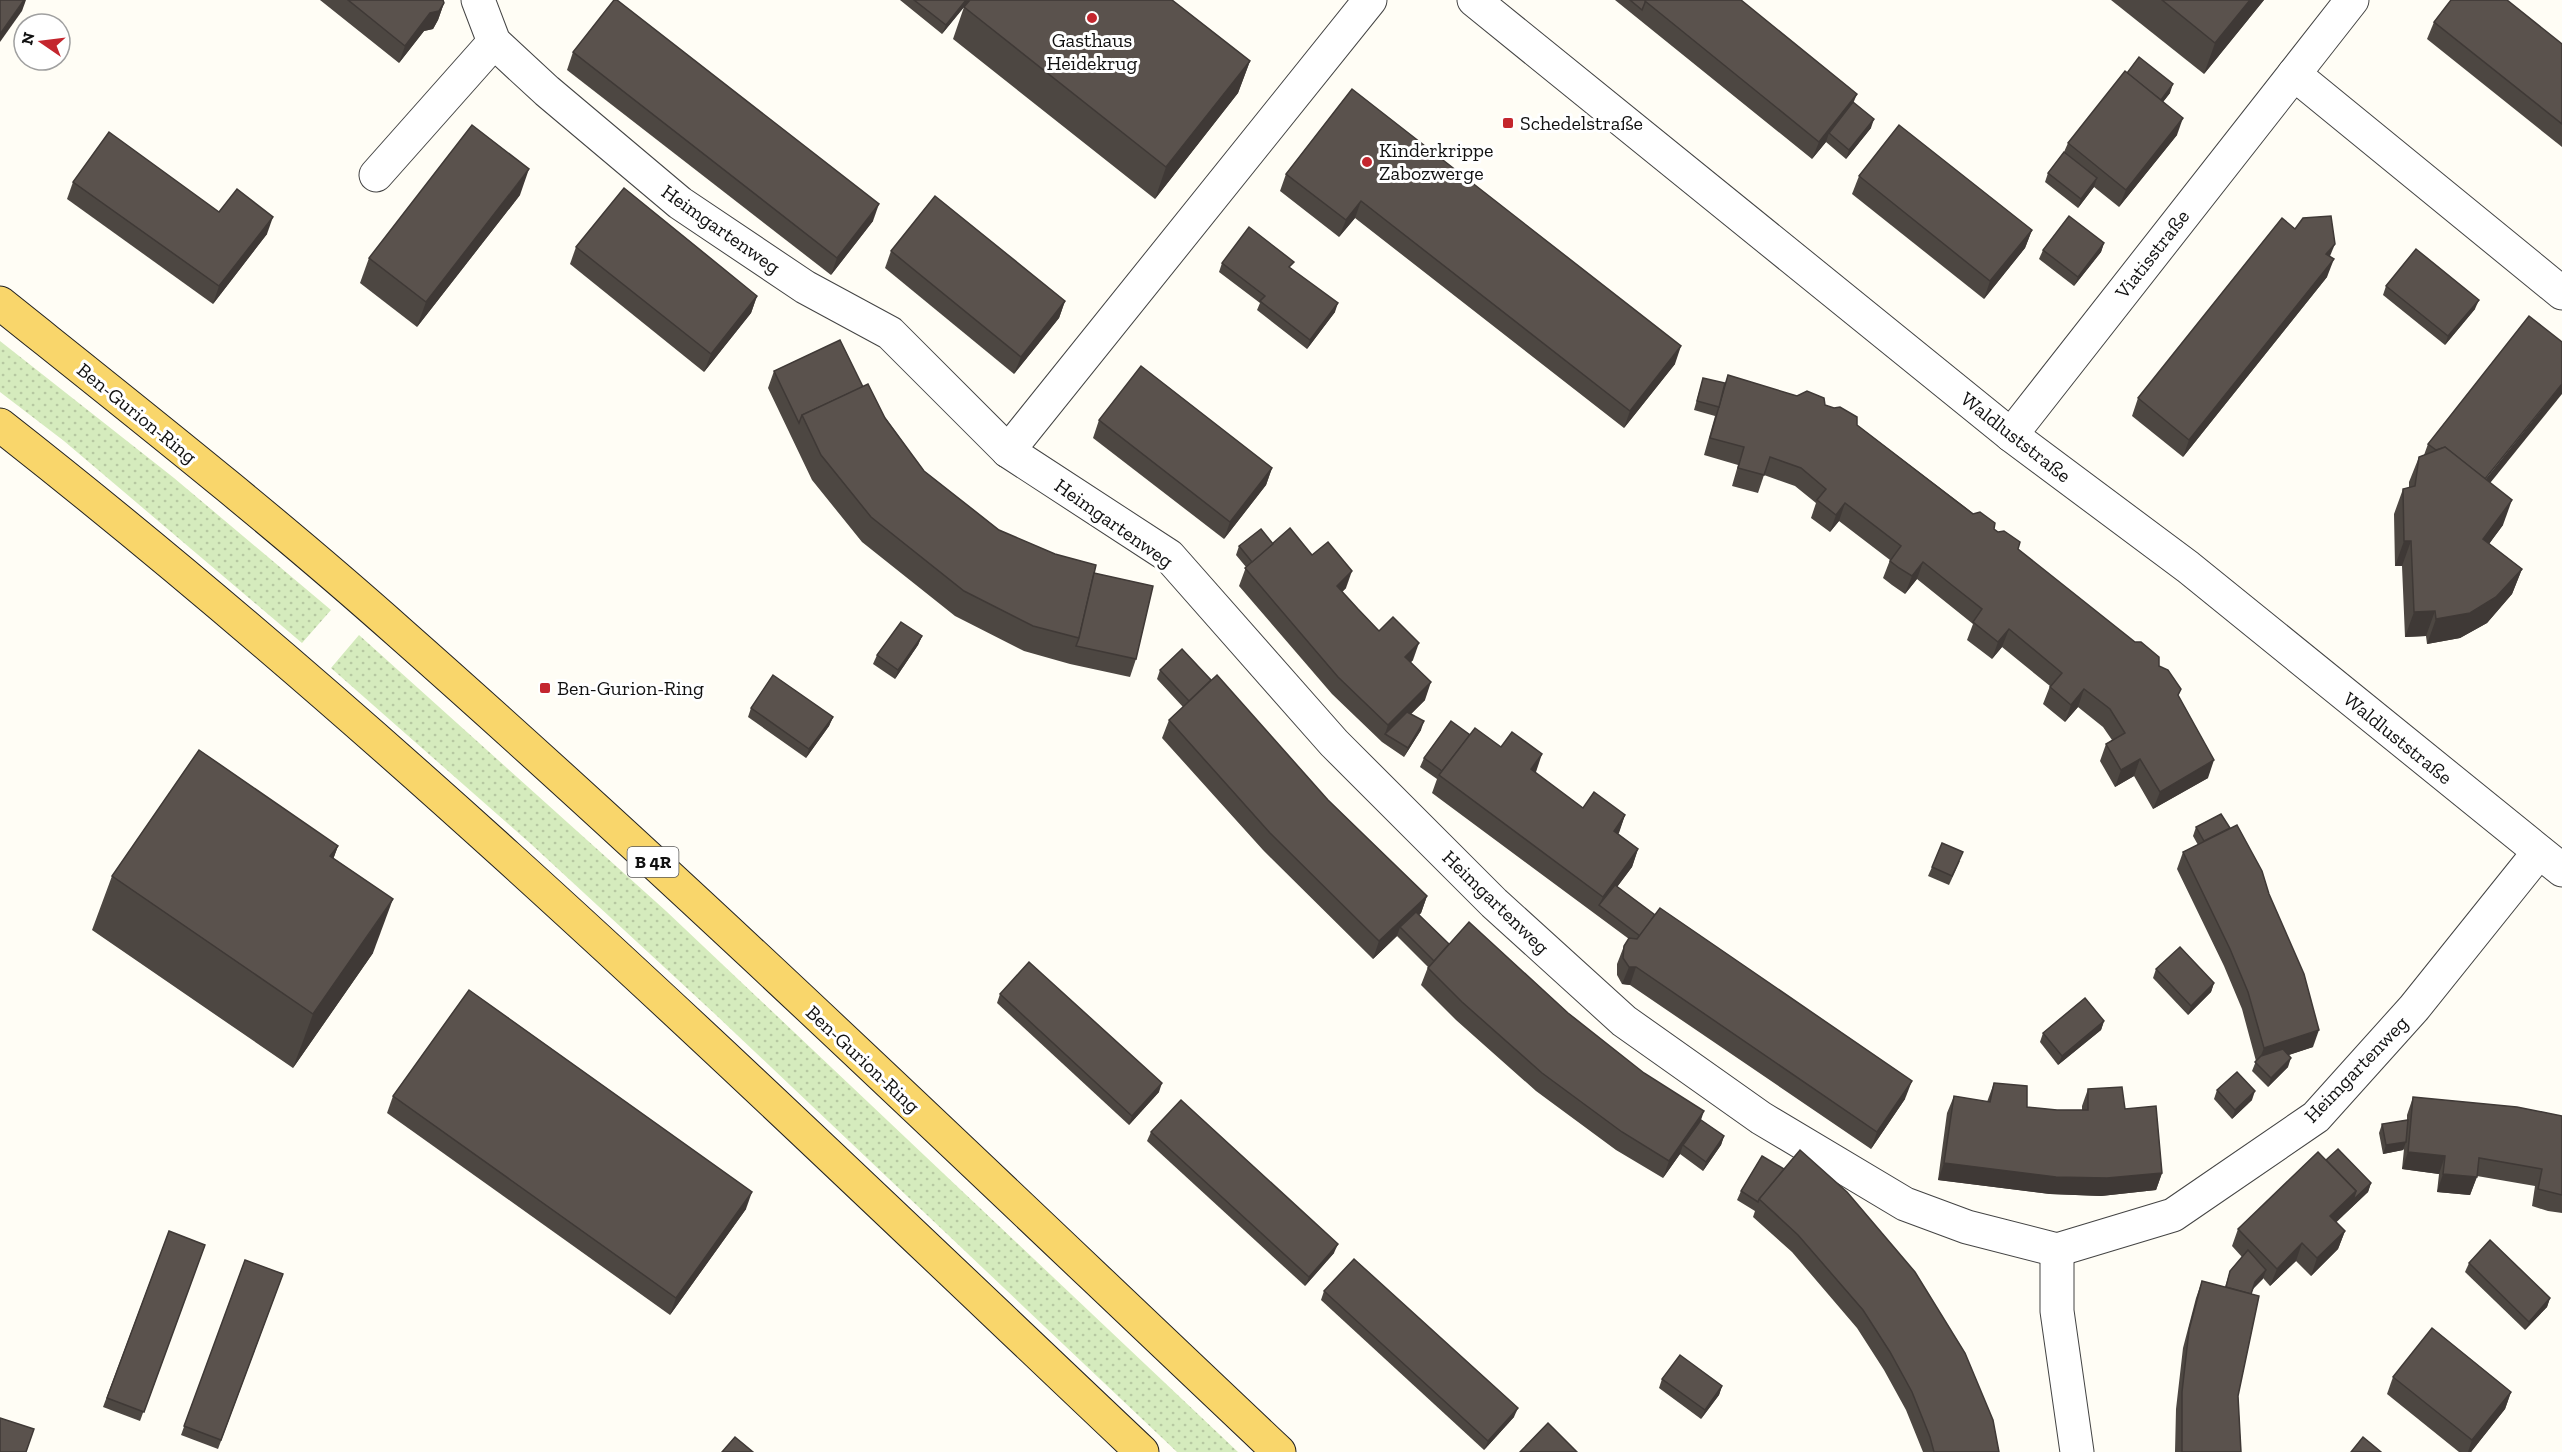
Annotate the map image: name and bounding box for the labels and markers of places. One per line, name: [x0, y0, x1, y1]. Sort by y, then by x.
marker: Gasthaus Heidekrug: [1085, 11, 1099, 25]
place label: Gasthaus Heidekrug: [1047, 28, 1138, 75]
place label: Schedelstraße: [1520, 111, 1643, 135]
marker: Schedelstraße: [1501, 116, 1515, 130]
place label: Kinderkrippe Zabozwerge: [1379, 138, 1493, 185]
marker: Kinderkrippe Zabozwerge: [1360, 155, 1374, 169]
place label: Ben-Gurion-Ring: [557, 676, 704, 700]
marker: Ben-Gurion-Ring: [538, 681, 552, 695]

